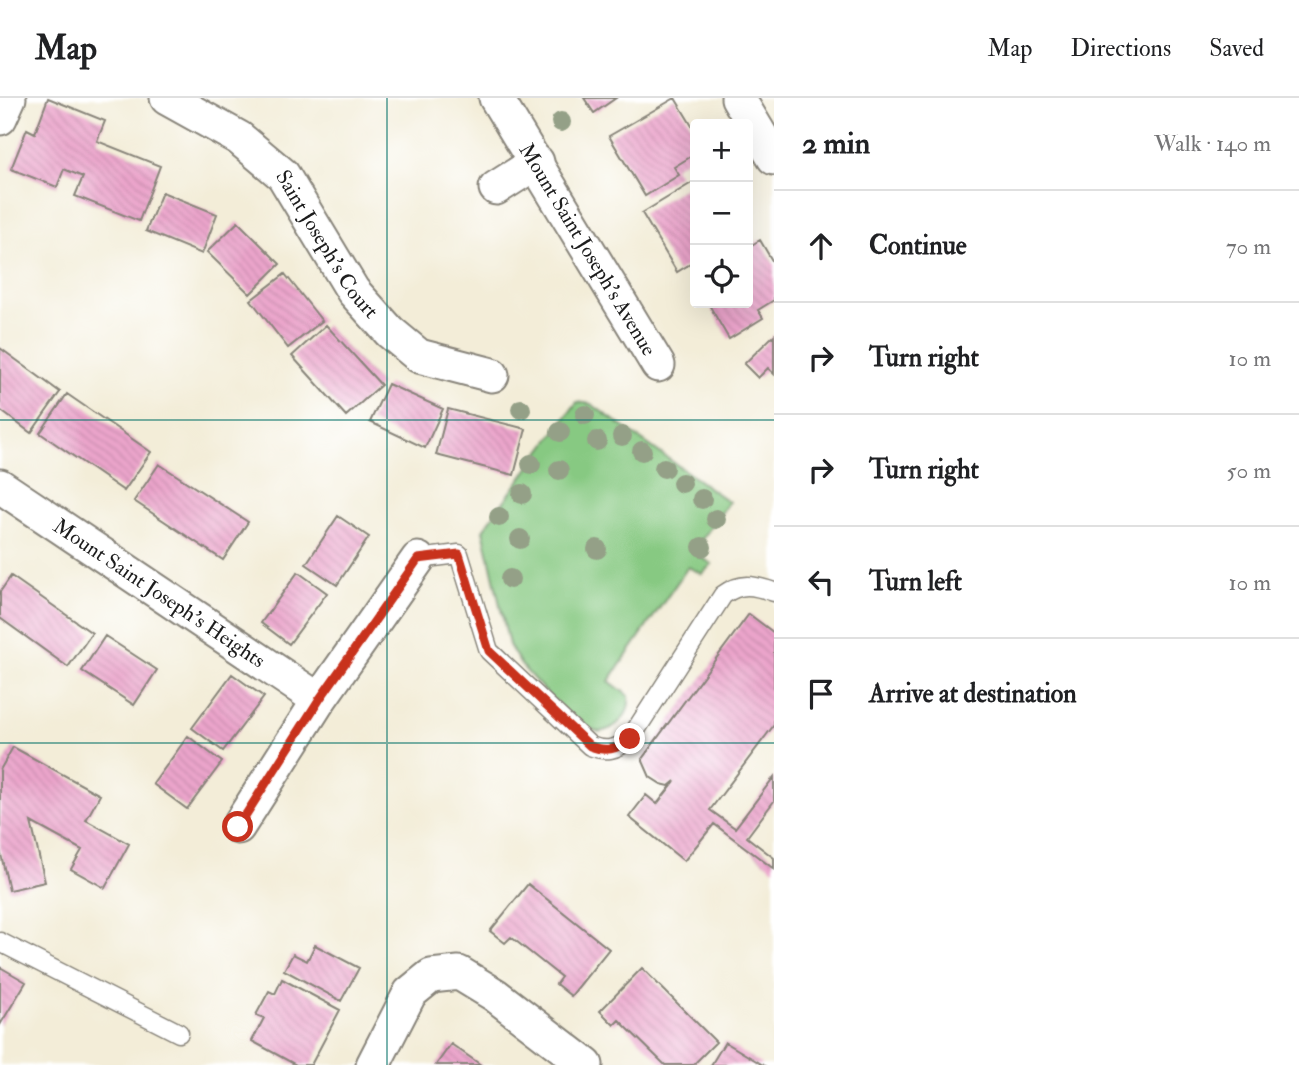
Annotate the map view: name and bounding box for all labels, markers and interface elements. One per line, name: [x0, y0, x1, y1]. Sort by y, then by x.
text: Map: [35, 28, 97, 69]
text: Map: [987, 33, 1032, 64]
text: Directions: [1070, 33, 1171, 64]
text: Saved: [1209, 33, 1264, 64]
map controls: [690, 119, 753, 308]
button: +: [690, 119, 753, 182]
text: 2 min: [802, 125, 870, 162]
text: Walk · 140 m: [1154, 129, 1271, 158]
street label: Mount Saint Joseph's Avenue: [513, 138, 663, 361]
street label: Saint Joseph's Court: [270, 165, 385, 324]
button: −: [690, 182, 753, 245]
icon: ahead: [802, 227, 840, 265]
text: Continue: [869, 230, 967, 262]
text: 70 m: [1226, 232, 1271, 261]
button: locate: [690, 245, 753, 308]
icon: right: [802, 339, 840, 377]
text: Turn right: [869, 342, 979, 374]
text: 10 m: [1228, 344, 1271, 373]
icon: right: [802, 451, 840, 489]
text: Turn right: [869, 454, 979, 486]
text: 50 m: [1227, 456, 1271, 485]
street label: Mount Saint Joseph's Heights: [48, 512, 271, 674]
icon: left: [802, 563, 840, 601]
text: Turn left: [869, 566, 962, 598]
text: 10 m: [1228, 568, 1271, 597]
icon: arrive: [802, 675, 840, 713]
text: Arrive at destination: [869, 678, 1077, 710]
route end: [614, 723, 645, 754]
route start: [222, 811, 253, 842]

